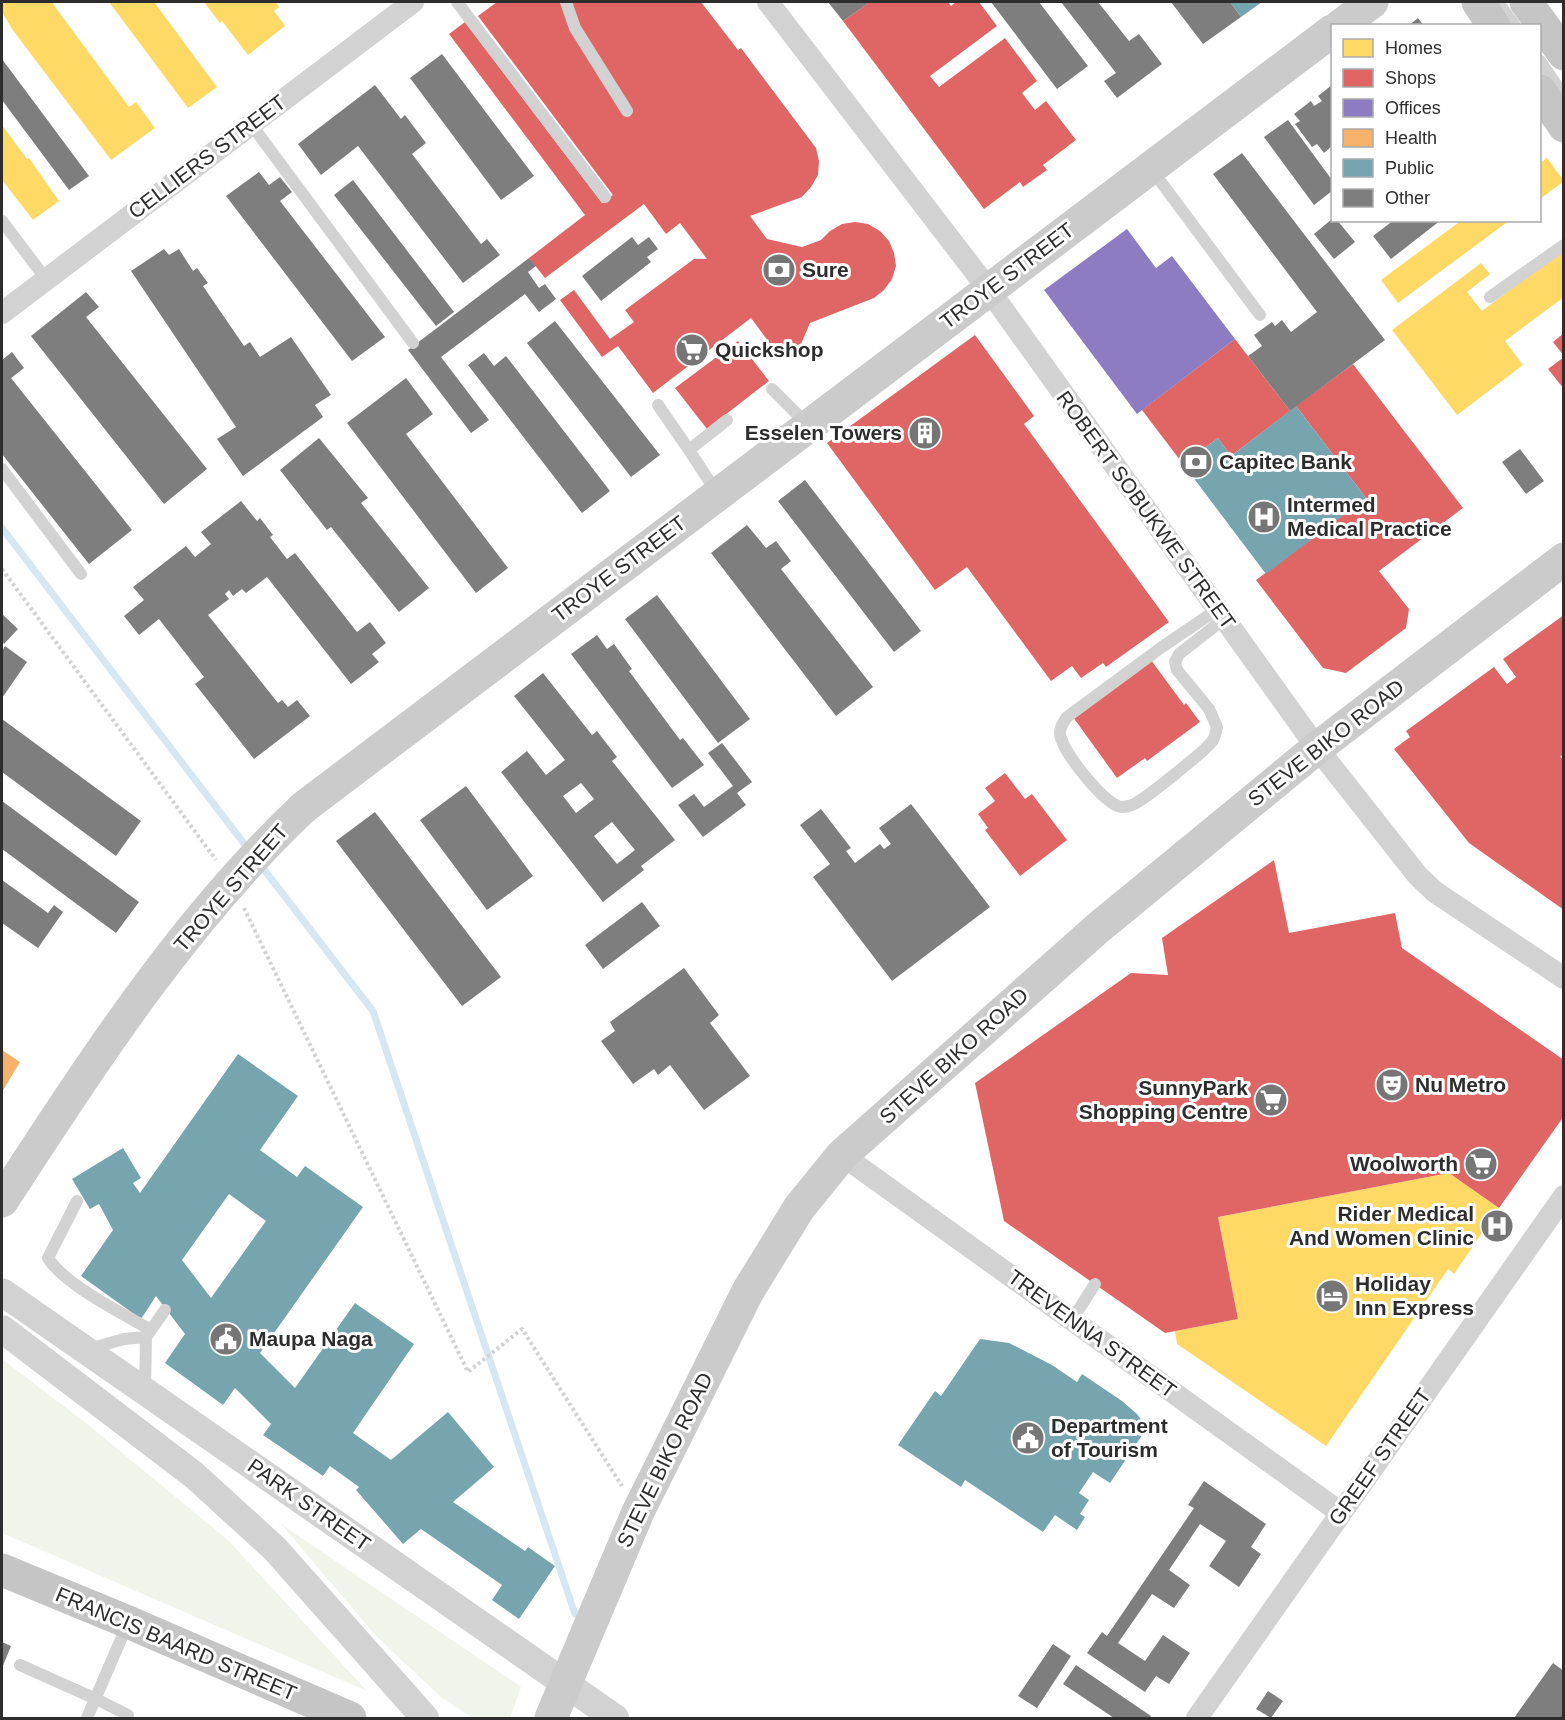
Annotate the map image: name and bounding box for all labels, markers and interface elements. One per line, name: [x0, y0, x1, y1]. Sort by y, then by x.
legend: [1331, 24, 1541, 222]
text: Homes: [1385, 38, 1442, 58]
text: Shops: [1385, 68, 1436, 88]
street label: CELLIERS STREET: [124, 90, 290, 223]
text: Offices: [1385, 98, 1441, 118]
text: Health: [1385, 128, 1437, 148]
text: Public: [1385, 158, 1434, 178]
text: Other: [1385, 188, 1430, 208]
street label: TROYE STREET: [935, 218, 1078, 333]
bank icon: Sure: [761, 252, 797, 288]
place label: Sure: [802, 258, 849, 281]
supermarket icon: Quickshop: [674, 332, 710, 368]
place label: Quickshop: [715, 338, 824, 361]
street label: ROBERT SOBUKWE STREET: [1052, 386, 1241, 633]
building icon: Esselen Towers: [907, 415, 943, 451]
place label: Esselen Towers: [745, 421, 902, 444]
bank icon: Capitec Bank: [1178, 444, 1214, 480]
place label: Capitec Bank: [1219, 450, 1352, 473]
place label: Intermed Medical Practice: [1287, 493, 1452, 540]
hospital icon: Intermed Medical Practice: [1246, 499, 1282, 535]
street label: TROYE STREET: [547, 511, 690, 626]
street label: STEVE BIKO ROAD: [1243, 675, 1408, 811]
street label: TROYE STREET: [169, 819, 292, 956]
street label: STEVE BIKO ROAD: [875, 983, 1032, 1128]
theatre icon: Nu Metro: [1374, 1067, 1410, 1103]
place label: Nu Metro: [1415, 1073, 1506, 1096]
place label: SunnyPark Shopping Centre: [1079, 1076, 1248, 1123]
supermarket icon: SunnyPark Shopping Centre: [1253, 1082, 1289, 1118]
supermarket icon: Woolworth: [1463, 1146, 1499, 1182]
place label: Woolworth: [1350, 1152, 1458, 1175]
place label: Rider Medical And Women Clinic: [1289, 1202, 1474, 1249]
hospital icon: Rider Medical And Women Clinic: [1479, 1208, 1515, 1244]
street label: TREVENNA STREET: [1004, 1265, 1181, 1402]
place label: Holiday Inn Express: [1355, 1272, 1474, 1319]
hotel icon: Holiday Inn Express: [1314, 1278, 1350, 1314]
public building icon: Maupa Naga: [208, 1321, 244, 1357]
place label: Maupa Naga: [249, 1327, 373, 1350]
street label: STEVE BIKO ROAD: [612, 1369, 717, 1551]
street label: GREEF STREET: [1324, 1384, 1435, 1529]
place label: Department of Tourism: [1051, 1414, 1168, 1461]
public building icon: Department of Tourism: [1010, 1420, 1046, 1456]
street label: PARK STREET: [244, 1454, 375, 1555]
street label: FRANCIS BAARD STREET: [52, 1582, 300, 1705]

